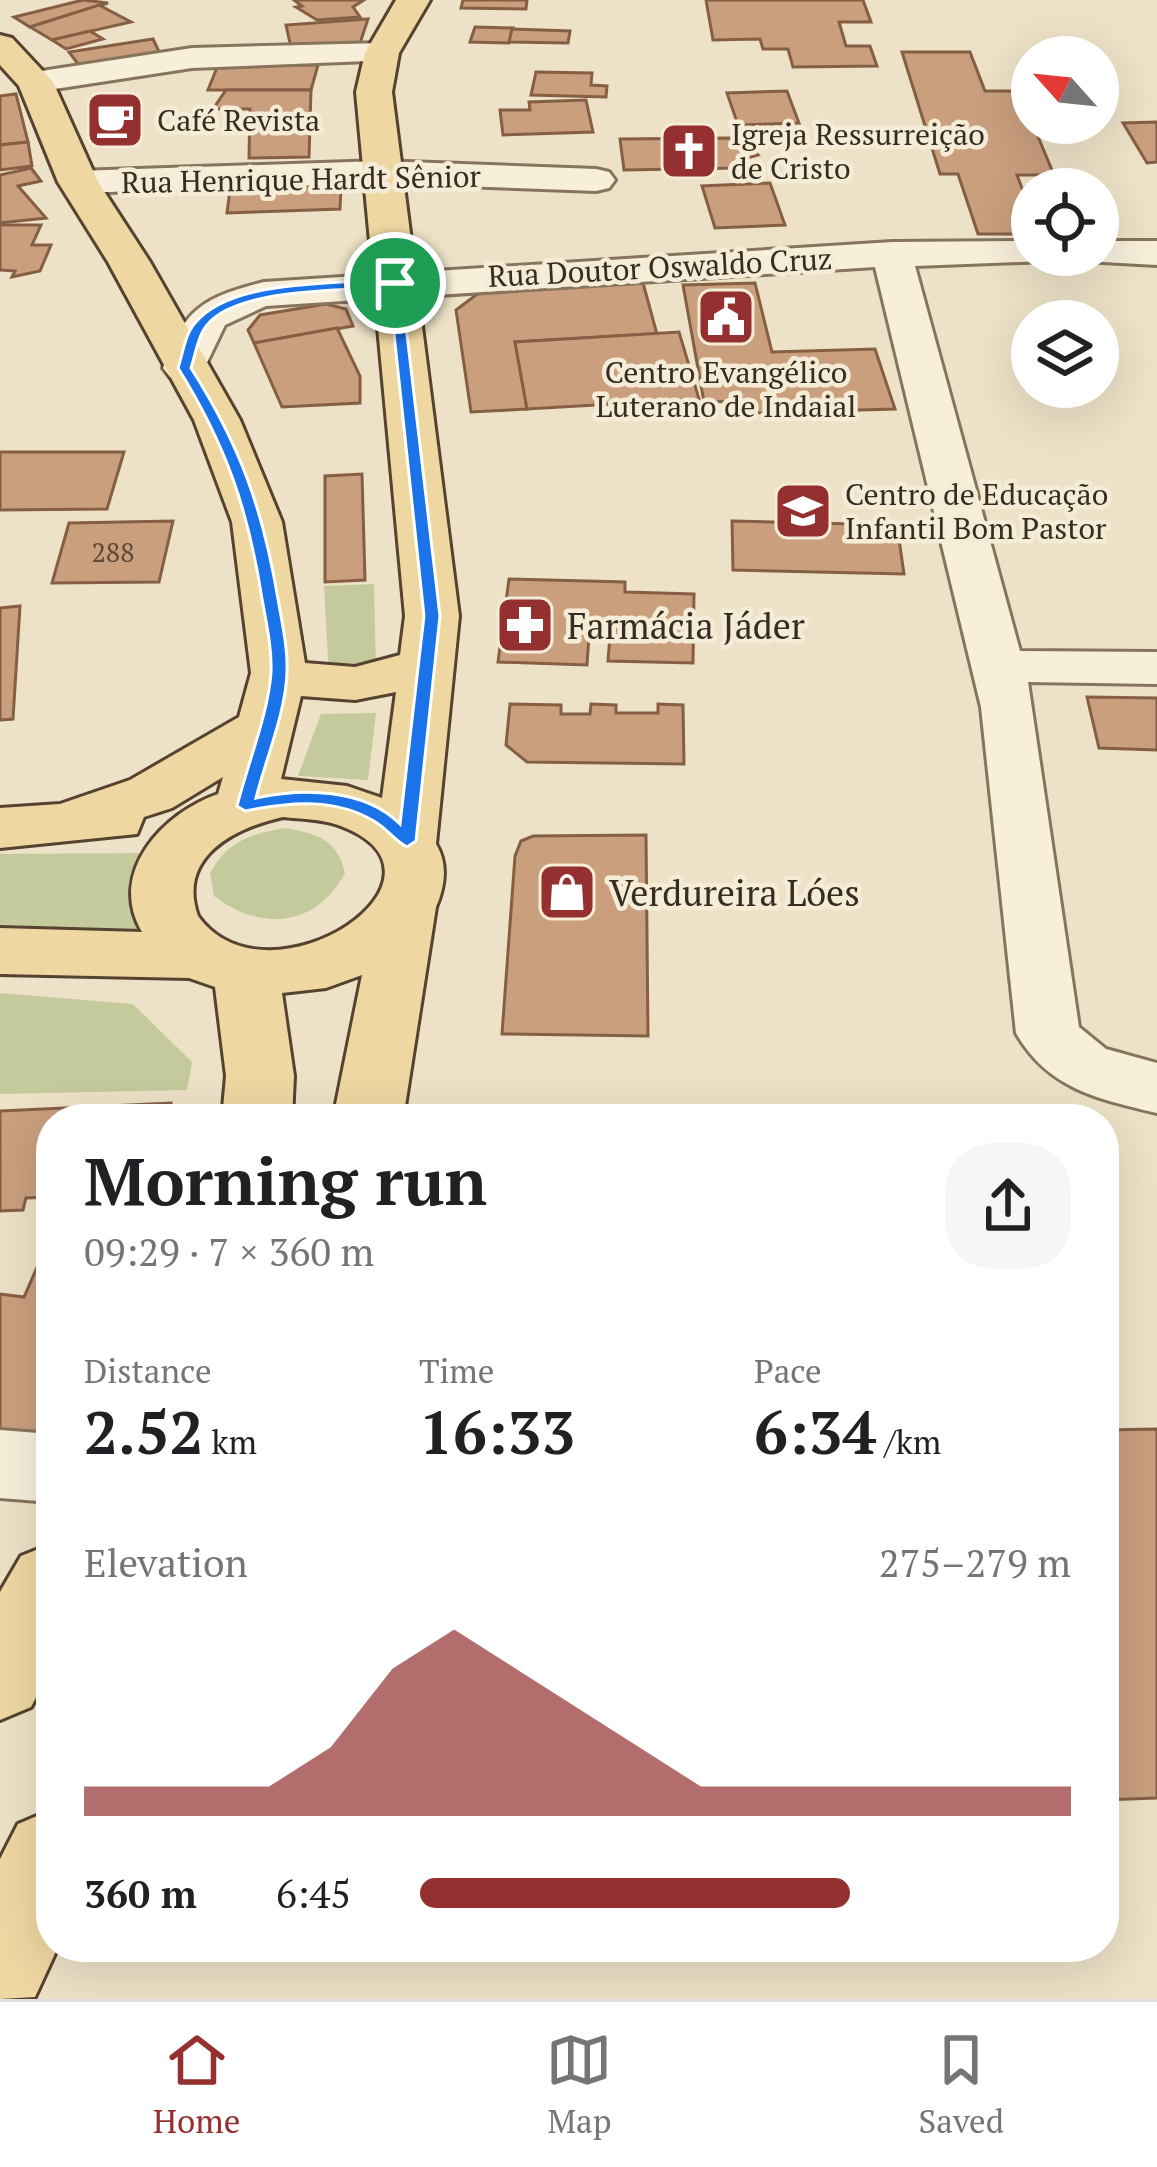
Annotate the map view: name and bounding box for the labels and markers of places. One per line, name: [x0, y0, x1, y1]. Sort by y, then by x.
cafe icon: Café Revista: [84, 89, 146, 151]
place label: Café Revista: [157, 100, 320, 140]
place label: Igreja Ressurreição de Cristo: [731, 114, 985, 188]
church icon: Igreja Ressurreição de Cristo: [658, 120, 720, 182]
pin: [344, 232, 446, 334]
public building icon: Centro Evangélico Luterano de Indaial: [695, 286, 757, 348]
place label: Centro Evangélico Luterano de Indaial: [596, 352, 856, 426]
place label: Centro de Educação Infantil Bom Pastor: [845, 474, 1108, 548]
school or university icon: Centro de Educação Infantil Bom Pastor: [772, 480, 834, 542]
pharmacy icon: Farmácia Jáder: [494, 594, 556, 656]
place label: Farmácia Jáder: [567, 602, 805, 649]
shop icon: Verdureira Lóes: [536, 861, 598, 923]
place label: Verdureira Lóes: [609, 869, 860, 916]

